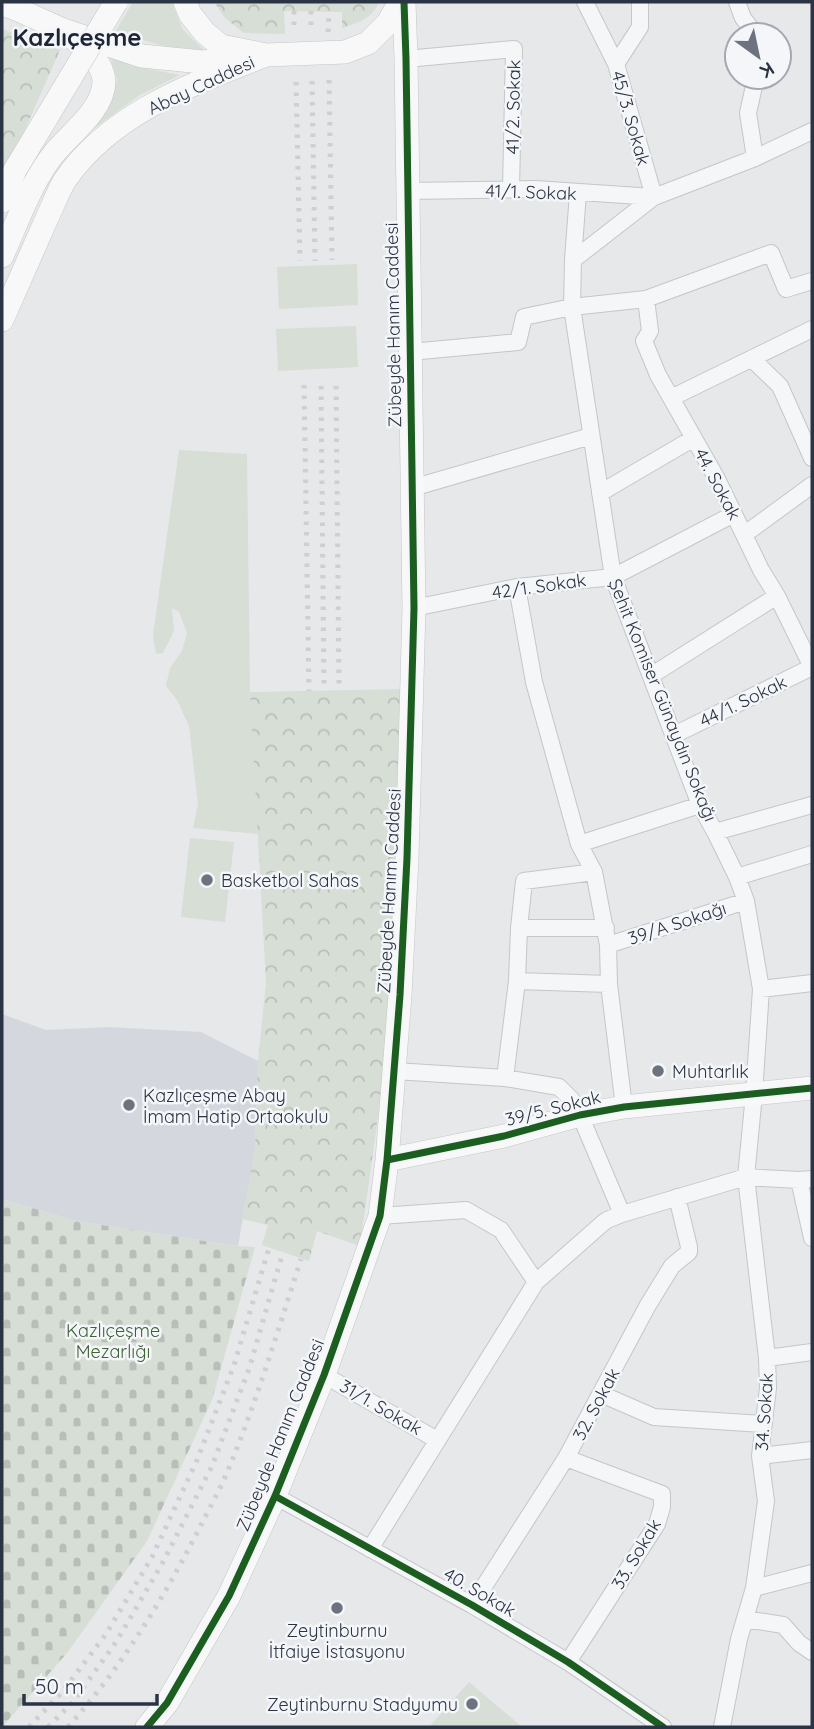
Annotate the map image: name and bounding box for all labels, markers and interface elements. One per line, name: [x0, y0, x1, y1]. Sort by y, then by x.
north arrow: [723, 21, 793, 91]
district label: Kazlıçeşme: [12, 22, 142, 52]
street label: Abay Caddesi: [144, 50, 258, 120]
text: K: [756, 57, 779, 84]
street label: 41/2. Sokak: [501, 59, 525, 155]
street label: 45/3. Sokak: [607, 68, 655, 168]
street label: 41/1. Sokak: [485, 179, 577, 205]
street label: Zübeyde Hanım Caddesi: [380, 222, 406, 428]
street label: 44. Sokak: [689, 444, 747, 524]
street label: 42/1. Sokak: [490, 568, 588, 604]
street label: Şehit Komiser Günaydın Sokağı: [604, 575, 722, 825]
street label: 44/1. Sokak: [696, 670, 790, 732]
street label: Zübeyde Hanım Caddesi: [372, 788, 406, 994]
place label: Basketbol Sahas: [221, 869, 359, 892]
marker: Basketbol Sahas: [199, 872, 215, 888]
street label: 39/A Sokağı: [625, 896, 729, 950]
place label: Muhtarlık: [672, 1060, 749, 1083]
marker: Muhtarlık: [650, 1063, 666, 1079]
place label: Kazlıçeşme Abay İmam Hatip Ortaokulu: [143, 1084, 328, 1128]
street label: 39/5. Sokak: [503, 1085, 603, 1131]
marker: Kazlıçeşme Abay İmam Hatip Ortaokulu: [121, 1097, 137, 1113]
park label: Kazlıçeşme Mezarlığı: [66, 1319, 160, 1363]
street label: Zübeyde Hanım Caddesi: [231, 1336, 329, 1534]
street label: 32. Sokak: [567, 1364, 625, 1444]
street label: 34. Sokak: [750, 1372, 778, 1452]
street label: 31/1. Sokak: [336, 1374, 426, 1440]
street label: 33. Sokak: [606, 1515, 666, 1593]
street label: 40. Sokak: [440, 1562, 520, 1622]
marker: Zeytinburnu İtfaiye İstasyonu: [329, 1600, 345, 1616]
place label: Zeytinburnu İtfaiye İstasyonu: [269, 1619, 405, 1663]
scale bar: [24, 1662, 158, 1706]
text: 50 m: [35, 1673, 84, 1699]
place label: Zeytinburnu Stadyumu: [267, 1693, 458, 1716]
marker: Zeytinburnu Stadyumu: [464, 1696, 480, 1712]

